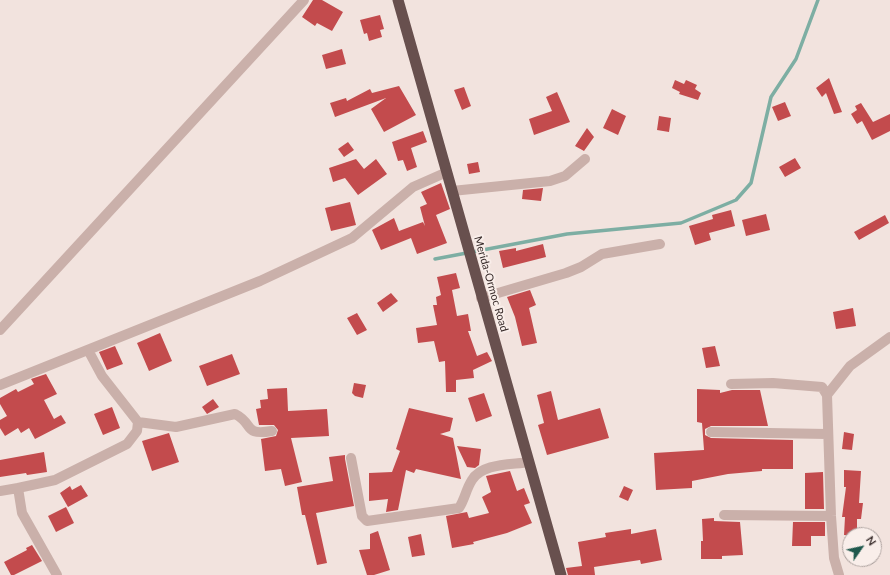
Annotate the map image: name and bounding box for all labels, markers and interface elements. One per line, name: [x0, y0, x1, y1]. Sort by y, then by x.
street label: Merida-Ormoc Road: [471, 235, 511, 333]
north arrow: [842, 527, 882, 567]
text: N: [864, 533, 879, 548]

